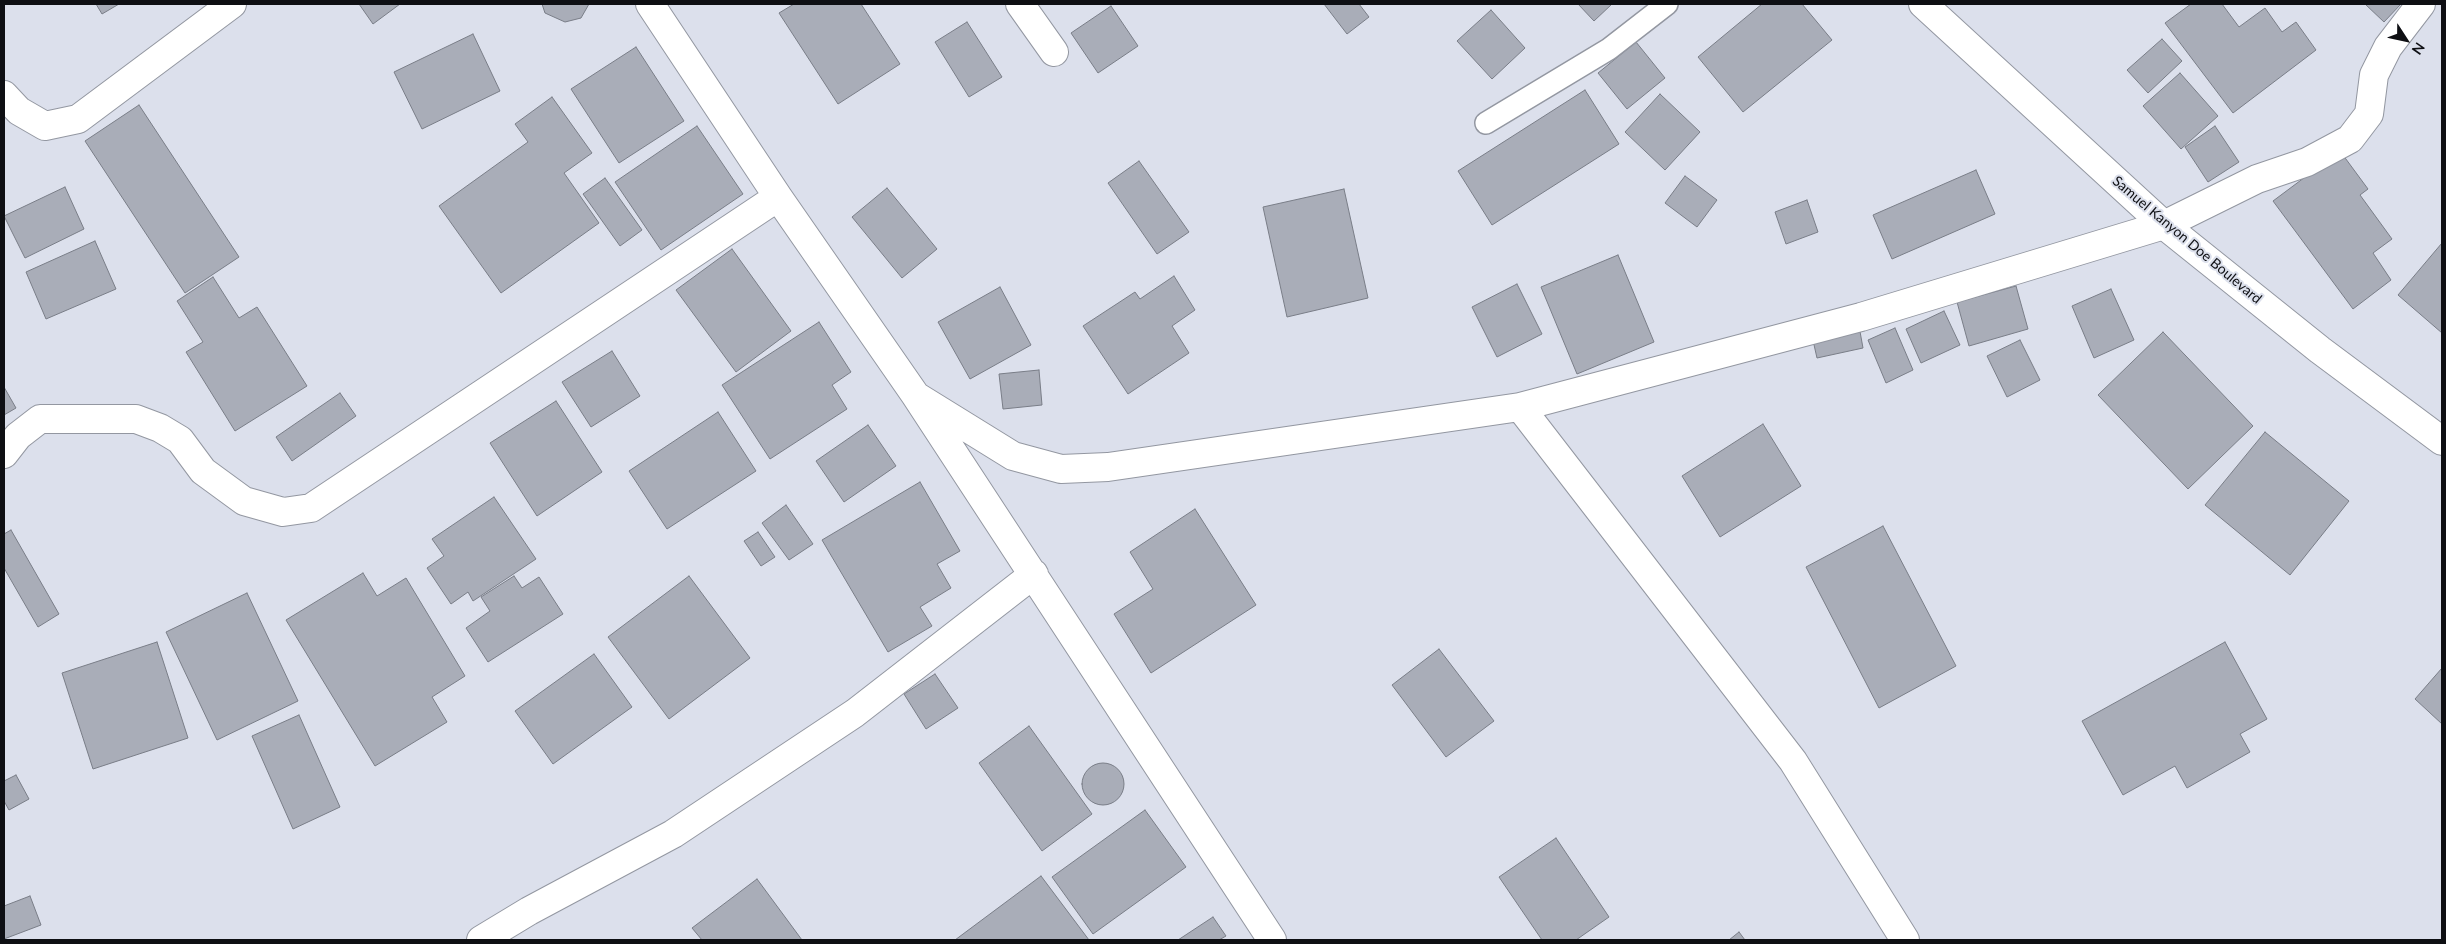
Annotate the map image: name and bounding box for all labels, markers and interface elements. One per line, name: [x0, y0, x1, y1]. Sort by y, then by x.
north arrow: [2381, 15, 2431, 65]
text: N: [2409, 40, 2429, 58]
street label: Samuel Kanyon Doe Boulevard: [2109, 173, 2265, 307]

